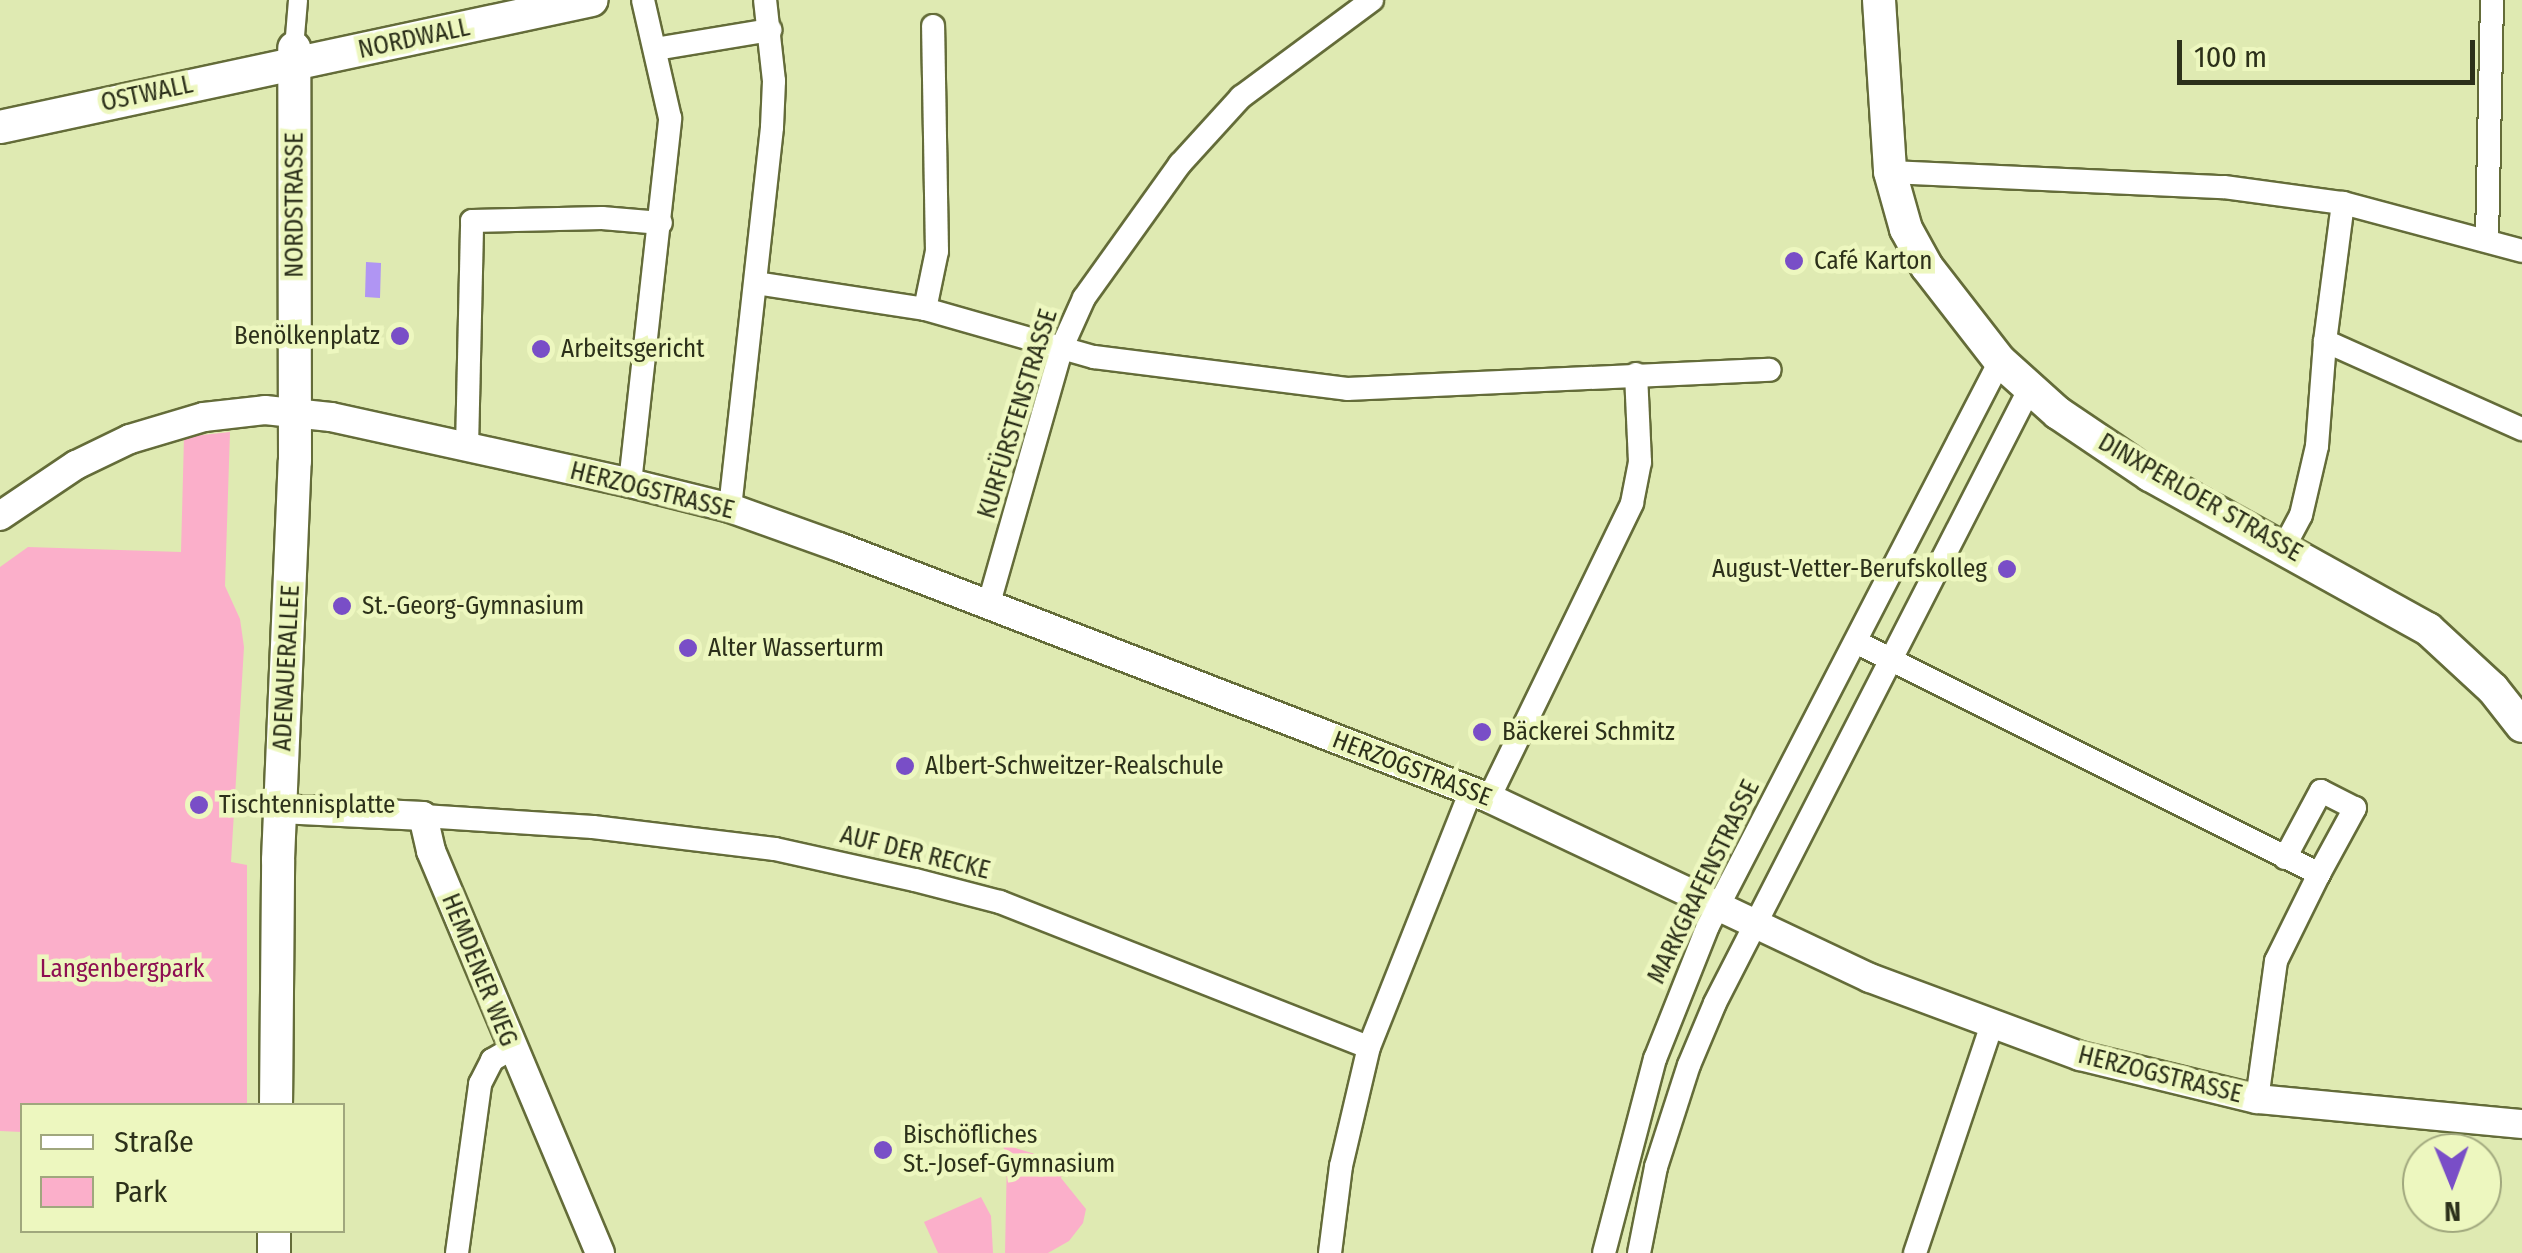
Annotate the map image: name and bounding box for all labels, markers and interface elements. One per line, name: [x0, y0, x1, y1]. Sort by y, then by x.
street label: NORDWALL: [356, 13, 472, 65]
scale bar: [2182, 20, 2480, 82]
text: 100 m: [2194, 39, 2267, 75]
street label: OSTWALL: [98, 70, 196, 118]
street label: NORDSTRASSE: [280, 132, 310, 278]
place label: Café Karton: [1814, 246, 1932, 276]
marker: Café Karton: [1783, 250, 1805, 272]
street label: KURFÜRSTENSTRASSE: [972, 306, 1064, 522]
place label: Benölkenplatz: [234, 321, 380, 351]
marker: Benölkenplatz: [389, 325, 411, 347]
place label: Arbeitsgericht: [561, 334, 704, 364]
marker: Arbeitsgericht: [530, 338, 552, 360]
street label: DINXPERLOER STRASSE: [2093, 427, 2307, 569]
street label: HERZOGSTRASSE: [567, 456, 737, 526]
place label: August-Vetter-Berufskolleg: [1712, 554, 1987, 584]
marker: August-Vetter-Berufskolleg: [1996, 558, 2018, 580]
street label: ADENAUERALLEE: [268, 584, 306, 752]
place label: St.-Georg-Gymnasium: [362, 591, 584, 621]
marker: St.-Georg-Gymnasium: [331, 595, 353, 617]
place label: Alter Wasserturm: [708, 633, 884, 663]
marker: Alter Wasserturm: [677, 637, 699, 659]
place label: Bäckerei Schmitz: [1502, 717, 1675, 747]
marker: Bäckerei Schmitz: [1471, 721, 1493, 743]
street label: HERZOGSTRASSE: [1328, 725, 1496, 813]
place label: Albert-Schweitzer-Realschule: [925, 751, 1224, 781]
marker: Albert-Schweitzer-Realschule: [894, 755, 916, 777]
street label: MARKGRAFENSTRASSE: [1642, 775, 1766, 989]
place label: Tischtennisplatte: [219, 790, 395, 820]
marker: Tischtennisplatte: [188, 794, 210, 816]
street label: AUF DER RECKE: [837, 820, 993, 886]
street label: HEMDENER WEG: [435, 889, 523, 1051]
park label: Langenbergpark: [40, 954, 204, 984]
street label: HERZOGSTRASSE: [2075, 1040, 2245, 1110]
legend: [20, 1103, 345, 1233]
place label: Bischöfliches St.-Josef-Gymnasium: [903, 1121, 1115, 1180]
text: Straße: [114, 1124, 194, 1160]
north arrow: [2402, 1133, 2502, 1233]
marker: Bischöfliches St.-Josef-Gymnasium: [872, 1139, 894, 1161]
text: Park: [114, 1174, 167, 1210]
text: N: [2444, 1195, 2461, 1228]

